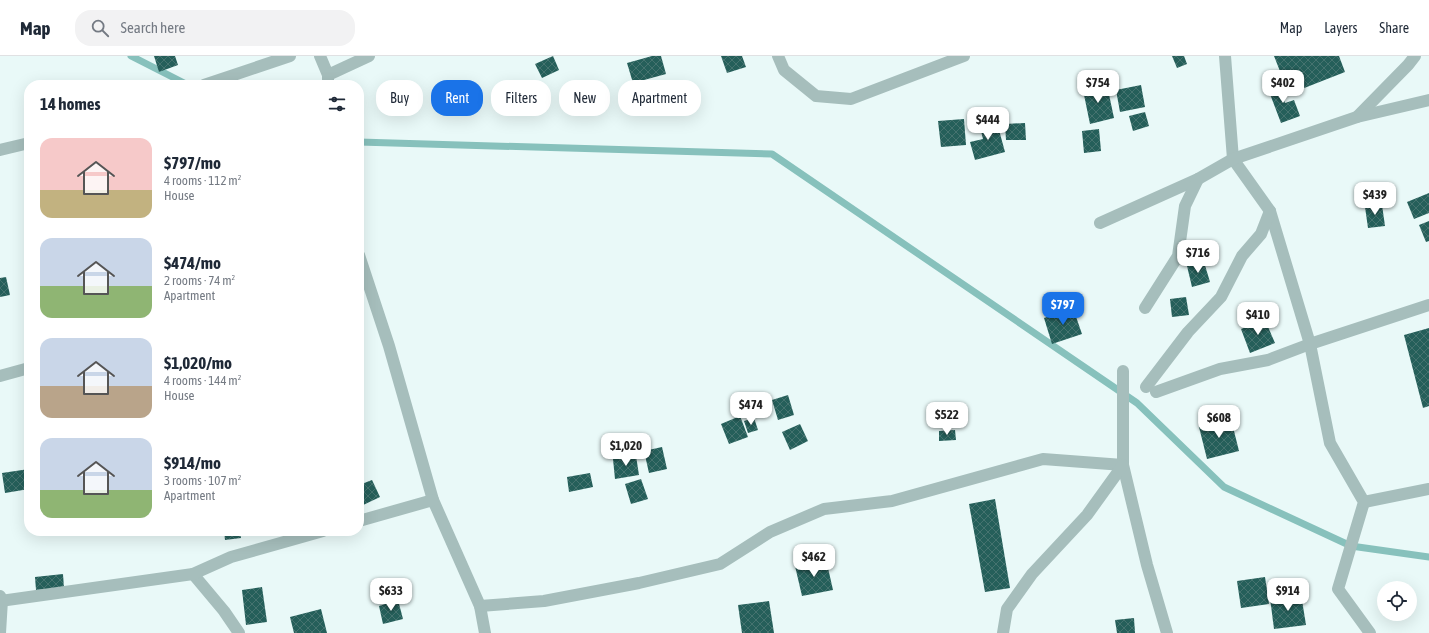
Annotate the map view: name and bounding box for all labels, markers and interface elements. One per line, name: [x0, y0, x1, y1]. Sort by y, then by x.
search box: [75, 10, 355, 46]
text: Map: [20, 17, 51, 39]
icon: search: [89, 17, 111, 39]
text: Search here: [121, 19, 185, 36]
text: Map: [1280, 20, 1302, 36]
text: Layers: [1324, 20, 1357, 36]
text: Share: [1379, 20, 1409, 36]
pin: $754: [1074, 70, 1122, 104]
pin: $402: [1259, 70, 1307, 104]
text: $754: [1086, 75, 1110, 90]
text: $402: [1271, 75, 1295, 90]
chip: Buy: [376, 80, 423, 116]
chip: Rent: [431, 80, 483, 116]
chip: Filters: [491, 80, 551, 116]
chip: New: [559, 80, 610, 116]
chip: Apartment: [618, 80, 701, 116]
icon: filters: [326, 93, 348, 115]
text: 14 homes: [40, 94, 101, 114]
pin: $444: [964, 107, 1012, 141]
text: $444: [976, 112, 1000, 127]
text: $797/mo: [164, 153, 221, 173]
icon: home: [72, 154, 120, 202]
text: 4 rooms · 112 m²: [164, 173, 241, 188]
pin: $439: [1351, 182, 1399, 216]
text: $439: [1363, 187, 1387, 202]
text: House: [164, 188, 194, 203]
pin: $716: [1174, 240, 1222, 274]
text: $716: [1186, 245, 1210, 260]
text: $474/mo: [164, 253, 221, 273]
icon: home: [72, 254, 120, 302]
text: 2 rooms · 74 m²: [164, 273, 235, 288]
text: Apartment: [164, 288, 215, 303]
pin: $797: [1039, 292, 1087, 326]
text: $797: [1051, 297, 1075, 312]
pin: $410: [1234, 302, 1282, 336]
text: $410: [1246, 307, 1270, 322]
text: $1,020/mo: [164, 353, 232, 373]
icon: home: [72, 354, 120, 402]
text: 4 rooms · 144 m²: [164, 373, 241, 388]
text: House: [164, 388, 194, 403]
pin: $474: [727, 392, 775, 426]
text: $474: [739, 397, 763, 412]
pin: $522: [923, 402, 971, 436]
pin: $608: [1195, 405, 1243, 439]
text: $522: [935, 407, 959, 422]
text: $608: [1207, 410, 1231, 425]
pin: $1,020: [593, 433, 659, 467]
text: $1,020: [610, 438, 642, 453]
text: $914/mo: [164, 453, 221, 473]
icon: home: [72, 454, 120, 502]
text: 3 rooms · 107 m²: [164, 473, 241, 488]
text: Apartment: [164, 488, 215, 503]
pin: $462: [790, 544, 838, 578]
text: $462: [802, 549, 826, 564]
pin: $633: [367, 578, 415, 612]
pin: $914: [1264, 578, 1312, 612]
map controls: [1377, 581, 1417, 621]
button: locate: [1377, 581, 1417, 621]
text: $633: [379, 583, 403, 598]
text: $914: [1276, 583, 1300, 598]

